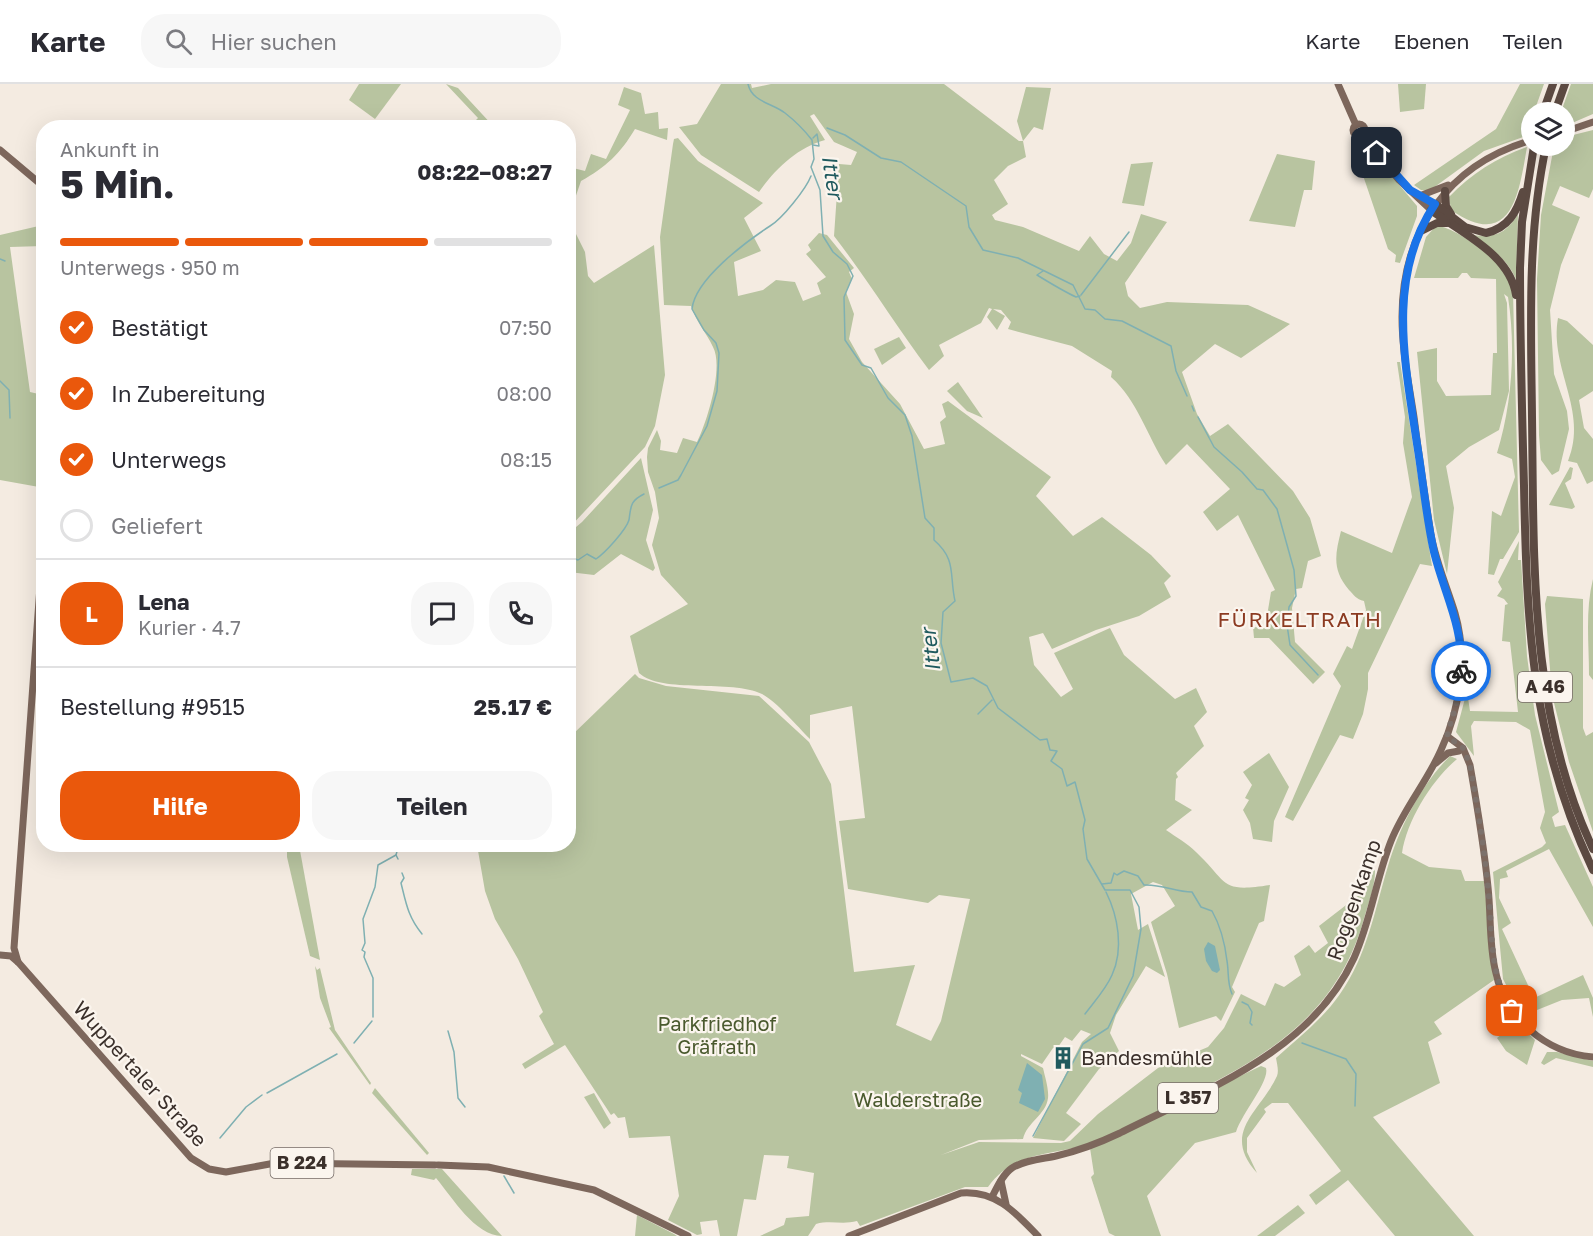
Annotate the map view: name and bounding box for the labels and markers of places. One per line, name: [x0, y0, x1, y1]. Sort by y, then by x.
pin: [1351, 127, 1402, 178]
pin: [1486, 985, 1537, 1036]
building icon: Bandesmühle: [1050, 1045, 1076, 1071]
place label: Bandesmühle: [1081, 1045, 1212, 1069]

